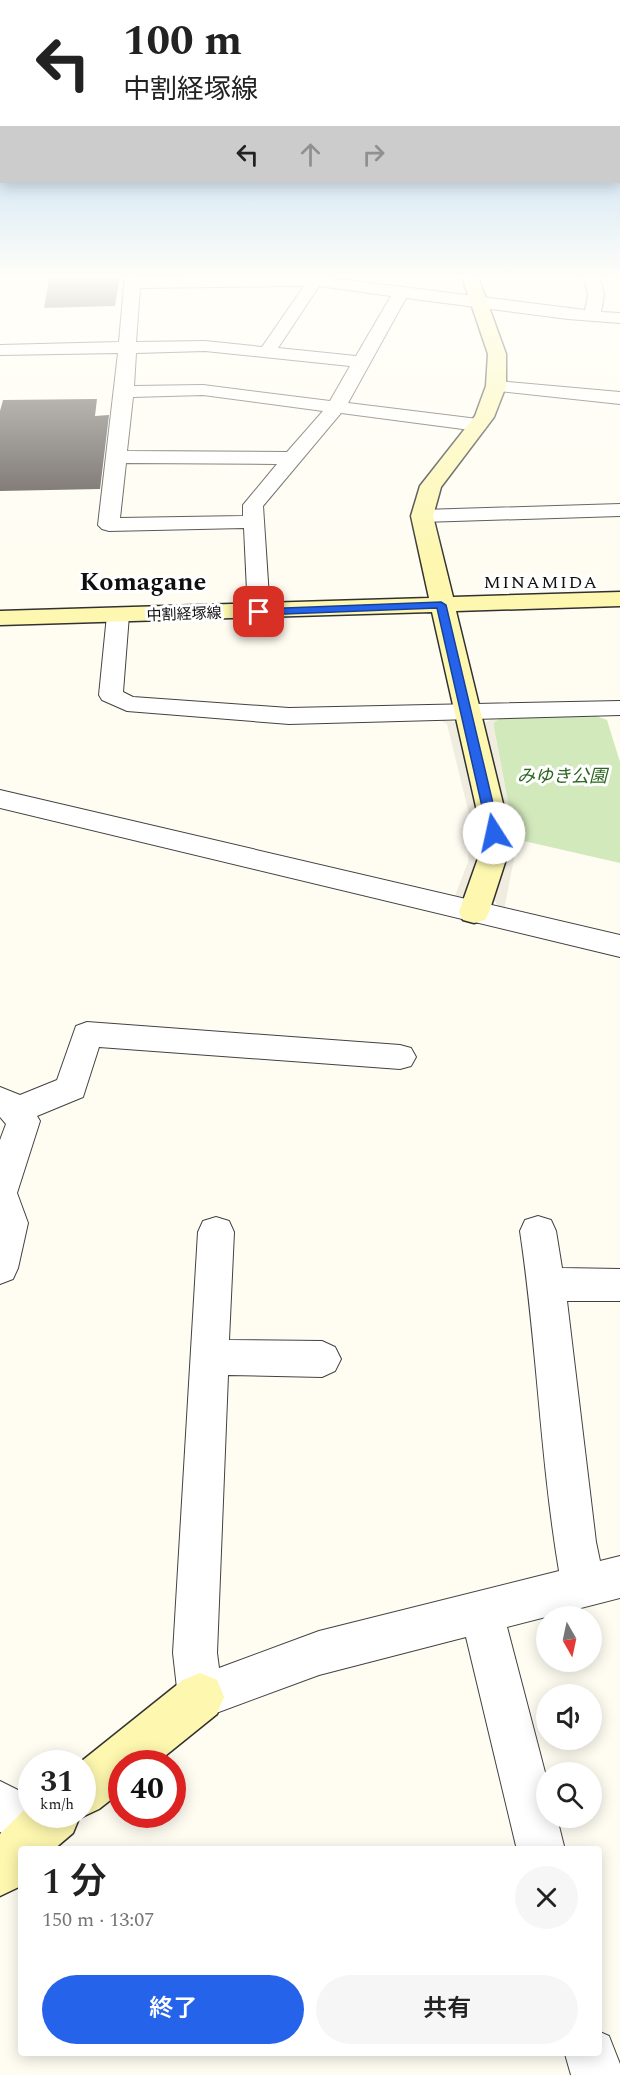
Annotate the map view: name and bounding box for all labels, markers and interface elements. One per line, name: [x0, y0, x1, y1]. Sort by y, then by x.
text: 100 m: [123, 10, 242, 73]
icon: left: [24, 24, 102, 102]
text: 中割経塚線: [123, 69, 258, 111]
icon: left: [231, 138, 264, 171]
icon: ahead: [294, 138, 327, 171]
icon: right: [357, 138, 390, 171]
district label: Komagane: [80, 562, 206, 602]
district label: MINAMIDA: [484, 569, 598, 596]
pin: [233, 586, 284, 637]
icon: arrive: [242, 595, 275, 628]
street label: 中割経塚線: [146, 602, 222, 627]
park label: みゆき公園: [517, 763, 610, 790]
position arrow: [462, 801, 526, 865]
north arrow: [536, 1606, 602, 1672]
map controls: [536, 1606, 602, 1828]
button: sound: [536, 1684, 602, 1750]
speed limit sign: 40: [108, 1750, 186, 1828]
text: 31: [40, 1759, 74, 1805]
button: search: [536, 1762, 602, 1828]
text: km/h: [40, 1793, 74, 1816]
text: 1 分: [42, 1855, 106, 1910]
button: close: [515, 1866, 578, 1929]
text: 150 m · 13:07: [42, 1905, 154, 1935]
button: 終了: [42, 1975, 304, 2044]
button: 共有: [316, 1975, 578, 2044]

